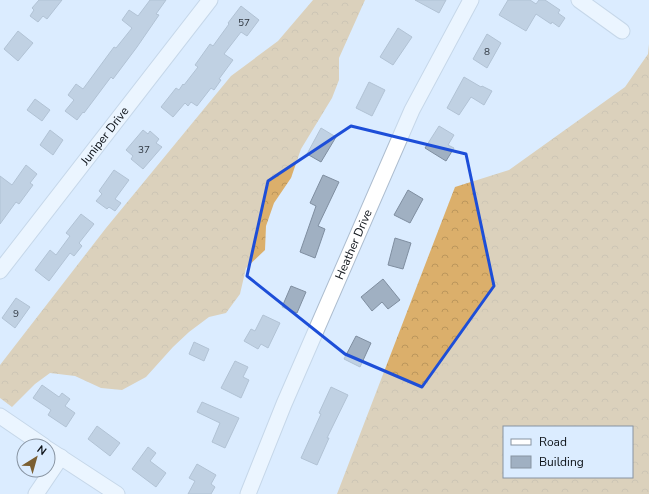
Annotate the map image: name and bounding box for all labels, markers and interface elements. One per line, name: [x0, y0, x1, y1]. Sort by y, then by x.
house number: 57: [238, 16, 250, 30]
house number: 8: [484, 45, 490, 59]
street label: Juniper Drive: [77, 103, 132, 169]
house number: 37: [138, 143, 150, 157]
street label: Heather Drive: [331, 207, 376, 282]
house number: 9: [13, 307, 19, 321]
legend: [503, 426, 633, 478]
text: Road: [539, 434, 567, 450]
north arrow: [16, 438, 56, 478]
text: N: [34, 442, 50, 459]
text: Building: [539, 454, 584, 470]

